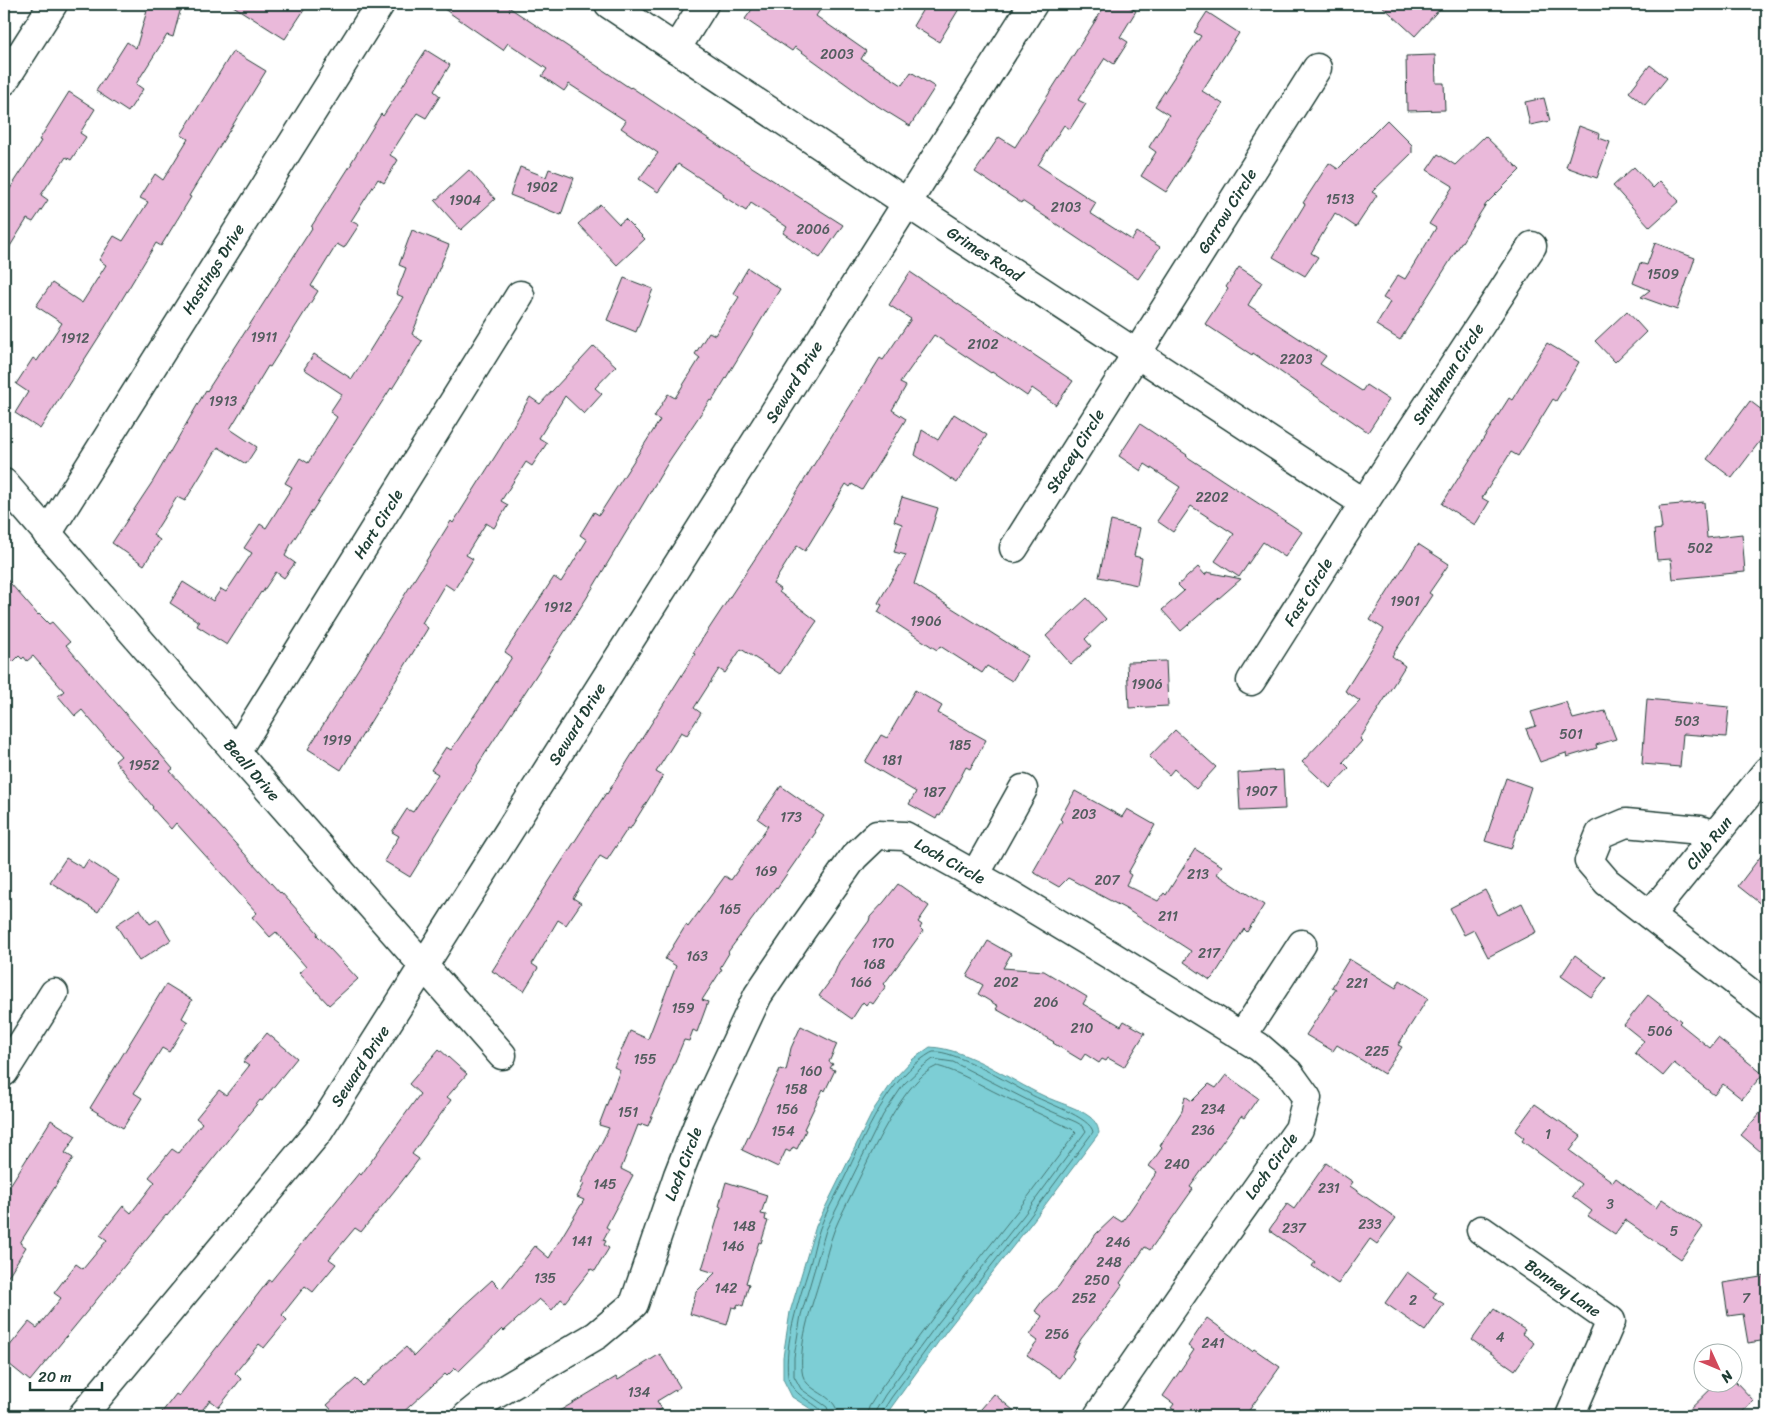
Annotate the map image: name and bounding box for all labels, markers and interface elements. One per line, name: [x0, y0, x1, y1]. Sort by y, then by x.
house number: 2003: [820, 42, 854, 67]
street label: Garrow Circle: [1189, 163, 1265, 259]
house number: 1902: [526, 175, 558, 200]
house number: 1513: [1326, 187, 1354, 212]
house number: 1904: [449, 188, 481, 213]
house number: 2103: [1051, 195, 1082, 220]
house number: 2006: [796, 217, 830, 242]
street label: Hastings Drive: [174, 218, 252, 320]
street label: Grimes Road: [941, 218, 1030, 291]
house number: 1509: [1647, 262, 1679, 287]
street label: Smithman Circle: [1404, 317, 1492, 431]
house number: 1911: [251, 325, 277, 350]
house number: 1912: [61, 326, 89, 351]
house number: 2102: [967, 332, 999, 357]
street label: Seward Drive: [757, 335, 831, 429]
house number: 2203: [1280, 347, 1313, 372]
house number: 1913: [209, 389, 237, 414]
street label: Stacey Circle: [1037, 403, 1113, 499]
street label: Hart Circle: [345, 483, 411, 565]
house number: 2202: [1195, 485, 1229, 510]
house number: 502: [1687, 536, 1713, 561]
street label: Fast Circle: [1275, 552, 1341, 632]
house number: 1901: [1390, 589, 1420, 614]
house number: 1912: [544, 595, 572, 620]
house number: 1906: [910, 609, 942, 634]
house number: 1906: [1131, 672, 1163, 697]
street label: Seward Drive: [540, 677, 614, 771]
house number: 503: [1674, 709, 1700, 734]
house number: 501: [1559, 722, 1583, 747]
house number: 1919: [322, 728, 352, 753]
street label: Beall Drive: [216, 732, 288, 808]
house number: 185: [948, 733, 972, 758]
house number: 181: [882, 748, 902, 773]
house number: 1952: [128, 753, 160, 778]
house number: 1907: [1245, 779, 1278, 804]
house number: 187: [923, 780, 946, 805]
house number: 203: [1072, 802, 1097, 827]
house number: 173: [780, 805, 802, 830]
street label: Club Run: [1678, 809, 1740, 877]
street label: Loch Circle: [909, 830, 991, 893]
house number: 169: [755, 859, 778, 884]
house number: 213: [1187, 862, 1209, 887]
house number: 207: [1095, 868, 1120, 893]
house number: 165: [719, 897, 742, 922]
house number: 211: [1158, 904, 1178, 929]
house number: 170: [872, 931, 895, 956]
house number: 217: [1198, 941, 1221, 966]
house number: 163: [686, 944, 708, 969]
house number: 168: [863, 952, 886, 977]
house number: 166: [850, 970, 872, 995]
house number: 202: [993, 970, 1019, 995]
house number: 221: [1346, 971, 1368, 996]
house number: 206: [1034, 990, 1058, 1015]
house number: 159: [671, 996, 695, 1021]
house number: 210: [1071, 1016, 1094, 1041]
street label: Seward Drive: [323, 1019, 397, 1113]
house number: 506: [1647, 1019, 1673, 1044]
house number: 225: [1365, 1039, 1390, 1064]
house number: 155: [633, 1047, 657, 1072]
house number: 160: [800, 1059, 823, 1084]
house number: 158: [784, 1077, 808, 1102]
house number: 156: [776, 1097, 798, 1122]
house number: 234: [1201, 1097, 1226, 1122]
house number: 151: [618, 1100, 638, 1125]
house number: 236: [1191, 1118, 1215, 1143]
house number: 154: [771, 1119, 795, 1144]
street label: Loch Circle: [656, 1122, 710, 1205]
house number: 1: [1545, 1122, 1551, 1147]
street label: Loch Circle: [1237, 1126, 1306, 1206]
house number: 240: [1164, 1152, 1190, 1177]
house number: 145: [593, 1172, 617, 1197]
house number: 231: [1318, 1176, 1340, 1201]
house number: 3: [1606, 1192, 1614, 1217]
house number: 233: [1358, 1212, 1382, 1237]
house number: 148: [732, 1214, 756, 1239]
house number: 237: [1282, 1216, 1307, 1241]
house number: 5: [1670, 1219, 1679, 1244]
house number: 141: [572, 1229, 592, 1254]
house number: 246: [1106, 1230, 1130, 1255]
house number: 146: [722, 1234, 744, 1259]
house number: 248: [1096, 1250, 1122, 1275]
street label: Bonney Lane: [1519, 1251, 1607, 1325]
house number: 135: [534, 1266, 557, 1291]
house number: 250: [1084, 1268, 1110, 1293]
house number: 142: [715, 1276, 737, 1301]
house number: 252: [1072, 1286, 1096, 1311]
house number: 7: [1742, 1286, 1751, 1311]
house number: 2: [1409, 1288, 1417, 1313]
house number: 256: [1045, 1322, 1069, 1347]
house number: 4: [1496, 1325, 1505, 1350]
house number: 241: [1202, 1331, 1224, 1356]
north arrow: [1694, 1342, 1744, 1392]
scale bar: [30, 1360, 102, 1392]
text: 20 m: [38, 1364, 72, 1390]
text: N: [1714, 1364, 1740, 1389]
house number: 134: [628, 1380, 650, 1405]

